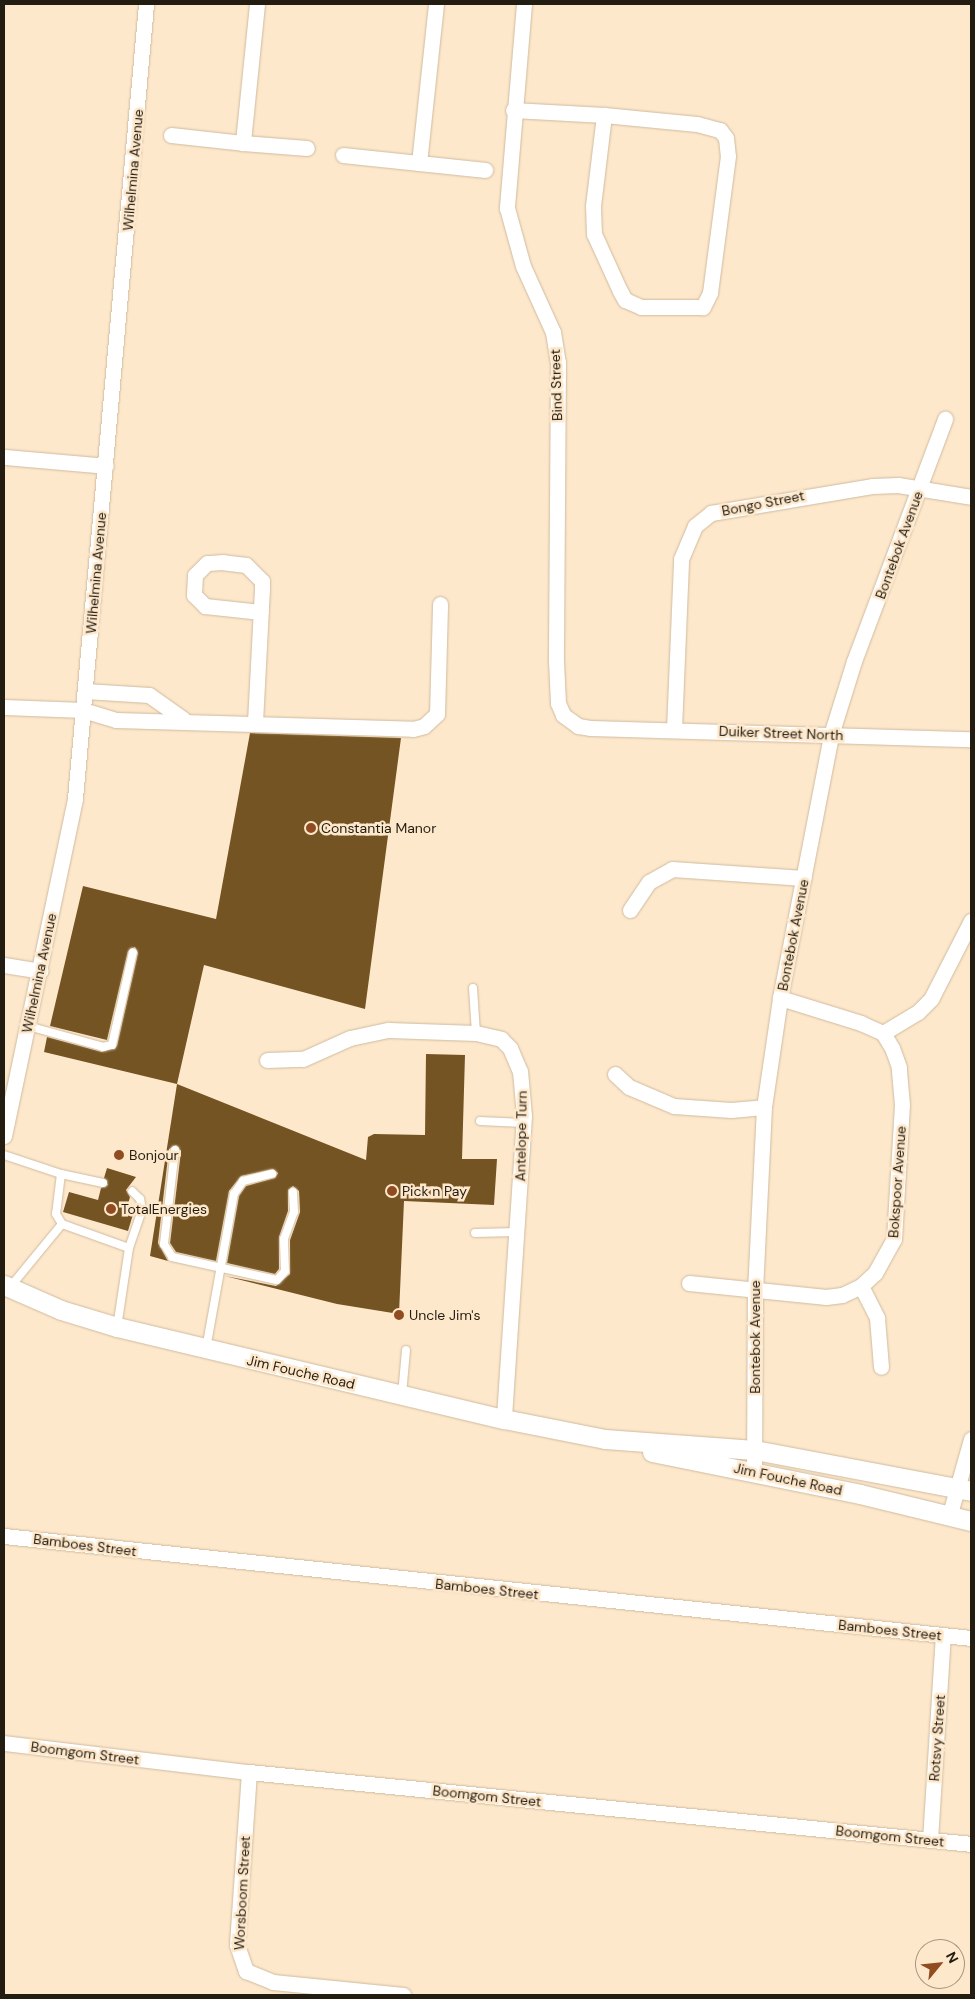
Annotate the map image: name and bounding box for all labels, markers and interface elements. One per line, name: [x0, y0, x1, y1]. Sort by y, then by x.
street label: Wilhelmina Avenue: [119, 109, 147, 231]
street label: Bind Street: [546, 349, 566, 421]
street label: Bongo Street: [720, 487, 806, 519]
street label: Bontebok Avenue: [872, 489, 926, 601]
street label: Wilhelmina Avenue: [82, 512, 110, 634]
street label: Duiker Street North: [718, 722, 844, 744]
place label: Constantia Manor: [321, 820, 436, 836]
marker: Constantia Manor: [305, 822, 317, 834]
street label: Bontebok Avenue: [774, 878, 812, 992]
street label: Wilhelmina Avenue: [18, 912, 60, 1034]
street label: Antelope Turn: [512, 1090, 530, 1182]
street label: Bokspoor Avenue: [885, 1125, 909, 1239]
place label: Bonjour: [129, 1147, 179, 1163]
marker: Bonjour: [113, 1149, 125, 1161]
place label: Pick n Pay: [402, 1183, 467, 1199]
marker: Pick n Pay: [386, 1185, 398, 1197]
place label: TotalEnergies: [121, 1201, 207, 1217]
marker: TotalEnergies: [105, 1203, 117, 1215]
street label: Bontebok Avenue: [747, 1280, 763, 1394]
place label: Uncle Jim's: [409, 1307, 480, 1323]
marker: Uncle Jim's: [393, 1309, 405, 1321]
street label: Jim Fouche Road: [245, 1351, 357, 1393]
street label: Jim Fouche Road: [732, 1459, 844, 1499]
street label: Bamboes Street: [32, 1530, 138, 1560]
street label: Bamboes Street: [434, 1575, 540, 1603]
street label: Bamboes Street: [837, 1616, 943, 1644]
street label: Rotsvy Street: [926, 1694, 948, 1782]
street label: Boomgom Street: [30, 1738, 140, 1768]
street label: Boomgom Street: [432, 1782, 542, 1810]
street label: Boomgom Street: [835, 1822, 945, 1850]
street label: Worsboom Street: [231, 1835, 253, 1951]
north arrow: [915, 1939, 965, 1989]
text: N: [942, 1949, 963, 1966]

